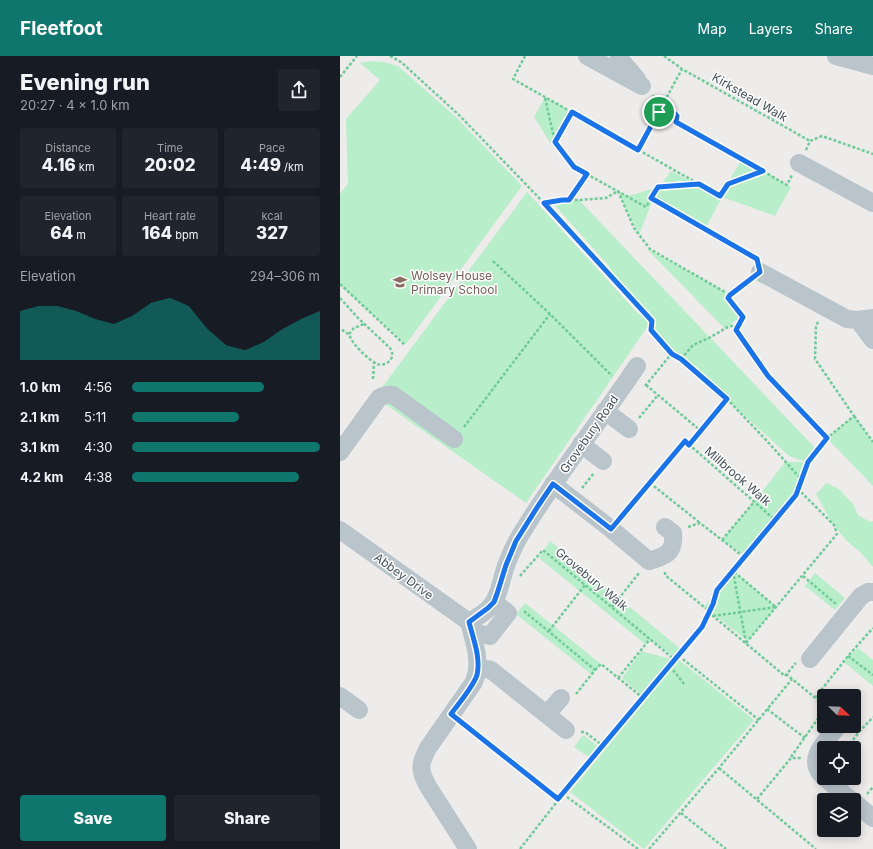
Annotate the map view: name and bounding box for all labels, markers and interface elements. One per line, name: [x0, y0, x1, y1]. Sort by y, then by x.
text: Fleetfoot: [20, 17, 103, 40]
text: Map: [698, 20, 727, 37]
text: Layers: [749, 20, 793, 37]
text: Share: [815, 20, 853, 37]
text: Evening run: [20, 69, 150, 95]
button: share: [278, 69, 320, 111]
street label: Kirkstead Walk: [710, 69, 791, 125]
pin: [642, 95, 676, 129]
text: 20:27 · 4 × 1.0 km: [20, 97, 130, 113]
icon: arrive: [648, 101, 670, 123]
text: Distance: [45, 141, 91, 155]
text: Time: [157, 141, 183, 155]
text: Pace: [259, 141, 285, 155]
text: 4.16: [41, 155, 76, 175]
text: 20:02: [144, 155, 196, 175]
text: 4:49: [240, 155, 281, 175]
text: km: [76, 160, 95, 174]
text: /km: [281, 160, 304, 174]
text: Elevation: [44, 209, 92, 223]
text: Heart rate: [144, 209, 196, 223]
text: kcal: [261, 209, 283, 223]
text: 64: [50, 223, 73, 243]
text: 164: [142, 223, 172, 243]
text: 327: [256, 223, 288, 243]
text: m: [73, 228, 86, 242]
text: bpm: [172, 228, 198, 242]
text: Elevation: [20, 268, 76, 284]
text: 294–306 m: [250, 268, 320, 284]
place label: Wolsey House Primary School: [411, 268, 497, 297]
school or university icon: Wolsey House Primary School: [392, 274, 408, 290]
text: 1.0 km: [20, 379, 61, 395]
text: 4:56: [84, 379, 112, 395]
street label: Grovebury Road: [556, 392, 622, 476]
text: 2.1 km: [20, 409, 59, 425]
text: 5:11: [84, 409, 106, 425]
text: 3.1 km: [20, 439, 59, 455]
text: 4:30: [84, 439, 112, 455]
street label: Millbrook Walk: [702, 443, 775, 509]
text: 4.2 km: [20, 469, 63, 485]
text: 4:38: [84, 469, 112, 485]
street label: Grovebury Walk: [553, 544, 632, 614]
street label: Abbey Drive: [371, 549, 437, 603]
north arrow: [817, 689, 861, 733]
map controls: [817, 689, 861, 837]
button: locate: [817, 741, 861, 785]
button: layers: [817, 793, 861, 837]
button: Save: [20, 795, 166, 841]
button: Share: [174, 795, 320, 841]

